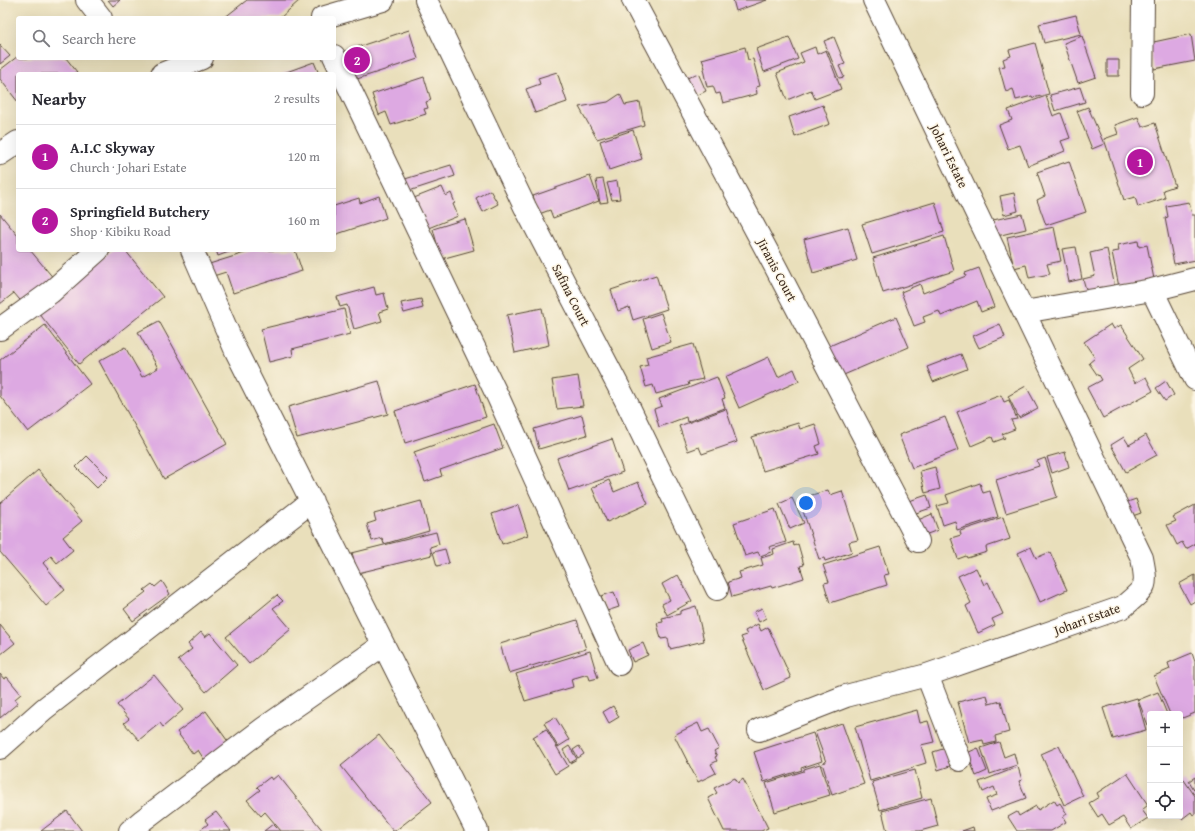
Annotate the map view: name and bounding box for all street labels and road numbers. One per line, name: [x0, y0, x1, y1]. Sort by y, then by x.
street label: Johari Estate: [924, 119, 973, 191]
street label: Jiranis Court: [752, 233, 802, 305]
street label: Safina Court: [547, 261, 595, 330]
street label: Johari Estate: [1049, 598, 1123, 640]

